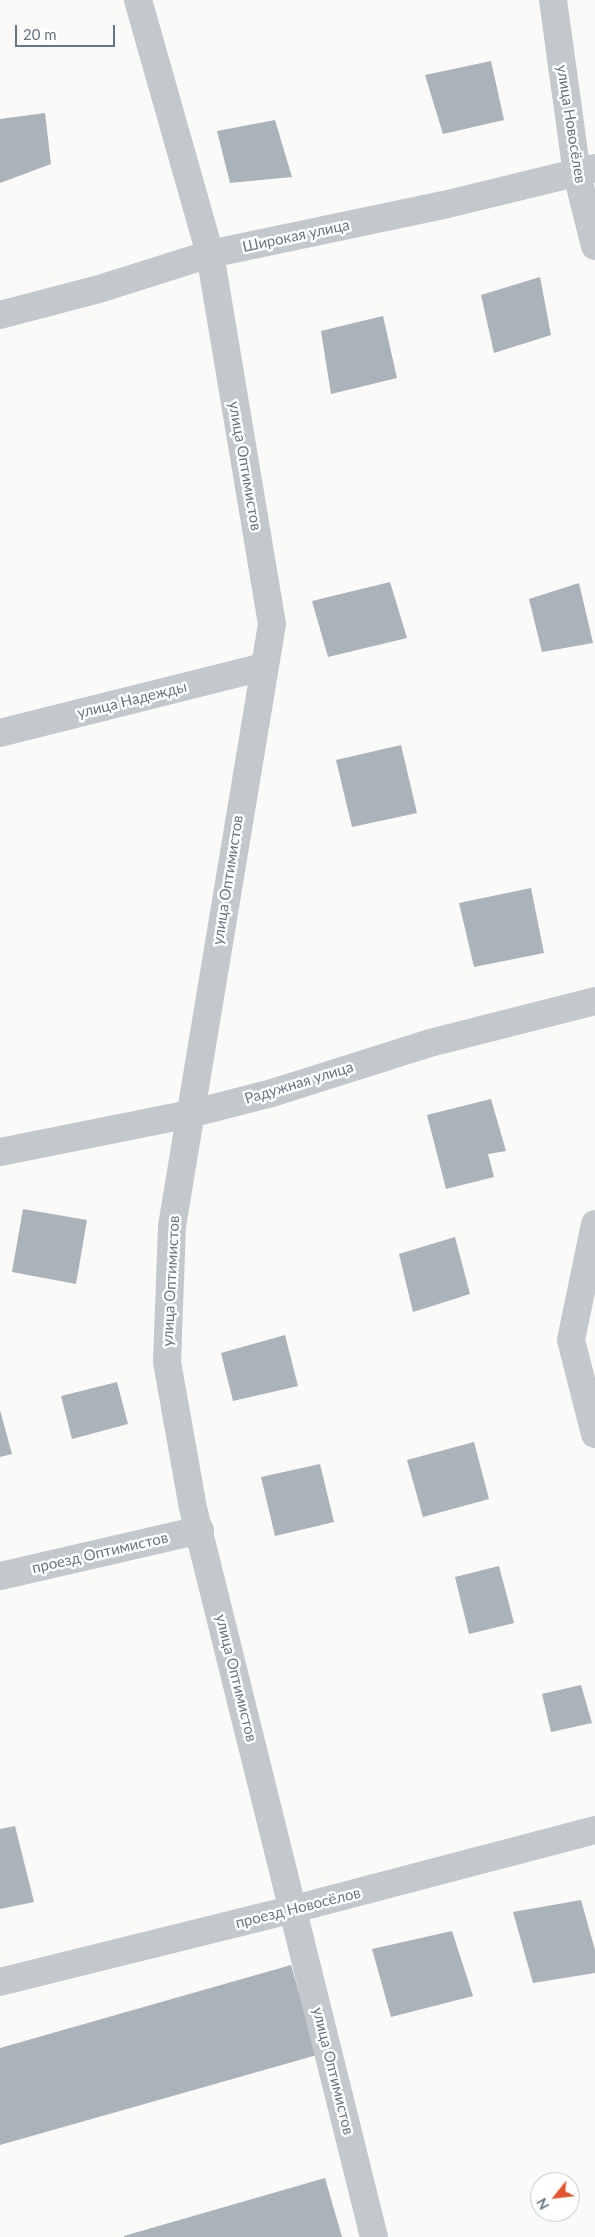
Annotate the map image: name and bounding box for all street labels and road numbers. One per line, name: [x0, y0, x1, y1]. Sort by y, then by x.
street label: улица Новосёлев: [553, 64, 589, 184]
street label: Широкая улица: [241, 216, 351, 256]
street label: улица Оптимистов: [225, 400, 265, 532]
street label: улица Надежды: [75, 678, 189, 722]
street label: улица Оптимистов: [209, 814, 247, 946]
street label: Радужная улица: [242, 1058, 356, 1108]
street label: улица Оптимистов: [159, 1215, 183, 1347]
street label: проезд Оптимистов: [30, 1529, 170, 1577]
street label: улица Оптимистов: [211, 1612, 261, 1744]
street label: проезд Новосёлов: [234, 1884, 362, 1932]
street label: улица Оптимистов: [308, 2005, 358, 2137]

